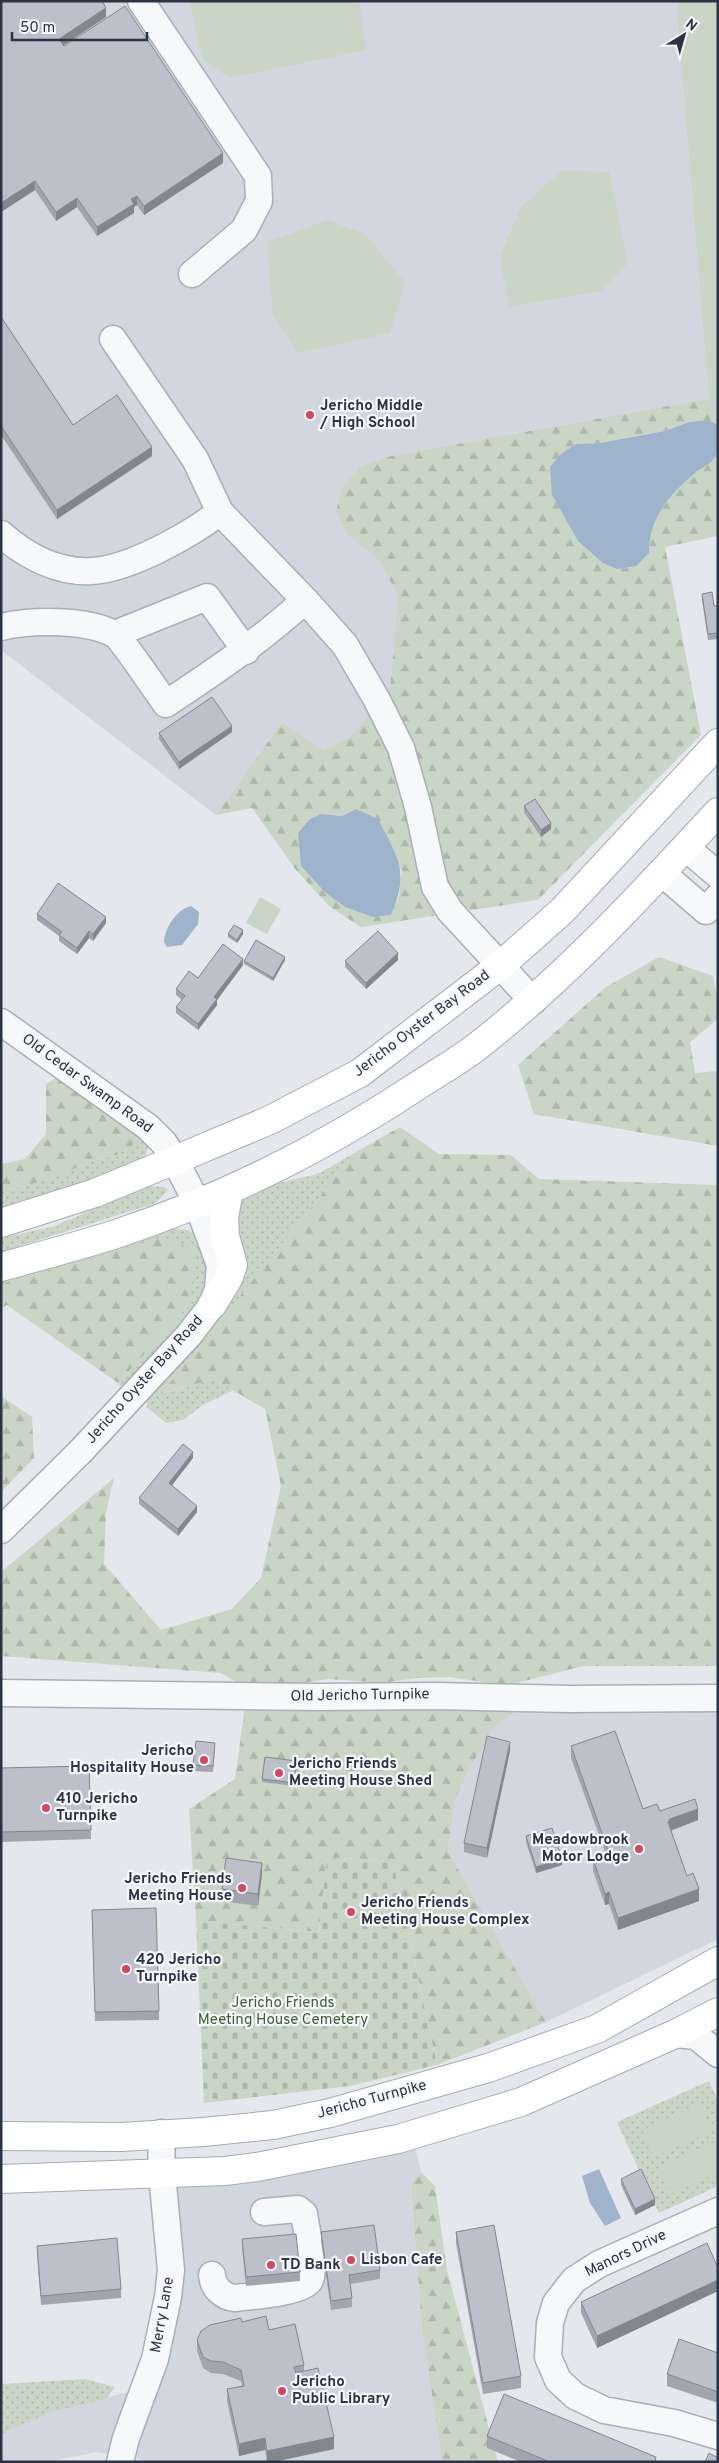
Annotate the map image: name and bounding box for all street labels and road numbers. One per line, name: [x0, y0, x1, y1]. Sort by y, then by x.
street label: Jericho Oyster Bay Road: [350, 966, 494, 1082]
street label: Old Cedar Swamp Road: [18, 1030, 156, 1138]
street label: Jericho Oyster Bay Road: [82, 1312, 208, 1448]
street label: Old Jericho Turnpike: [290, 1685, 430, 1707]
street label: Jericho Turnpike: [315, 2076, 429, 2124]
street label: Manors Drive: [582, 2226, 670, 2282]
street label: Merry Lane: [147, 2276, 179, 2354]

